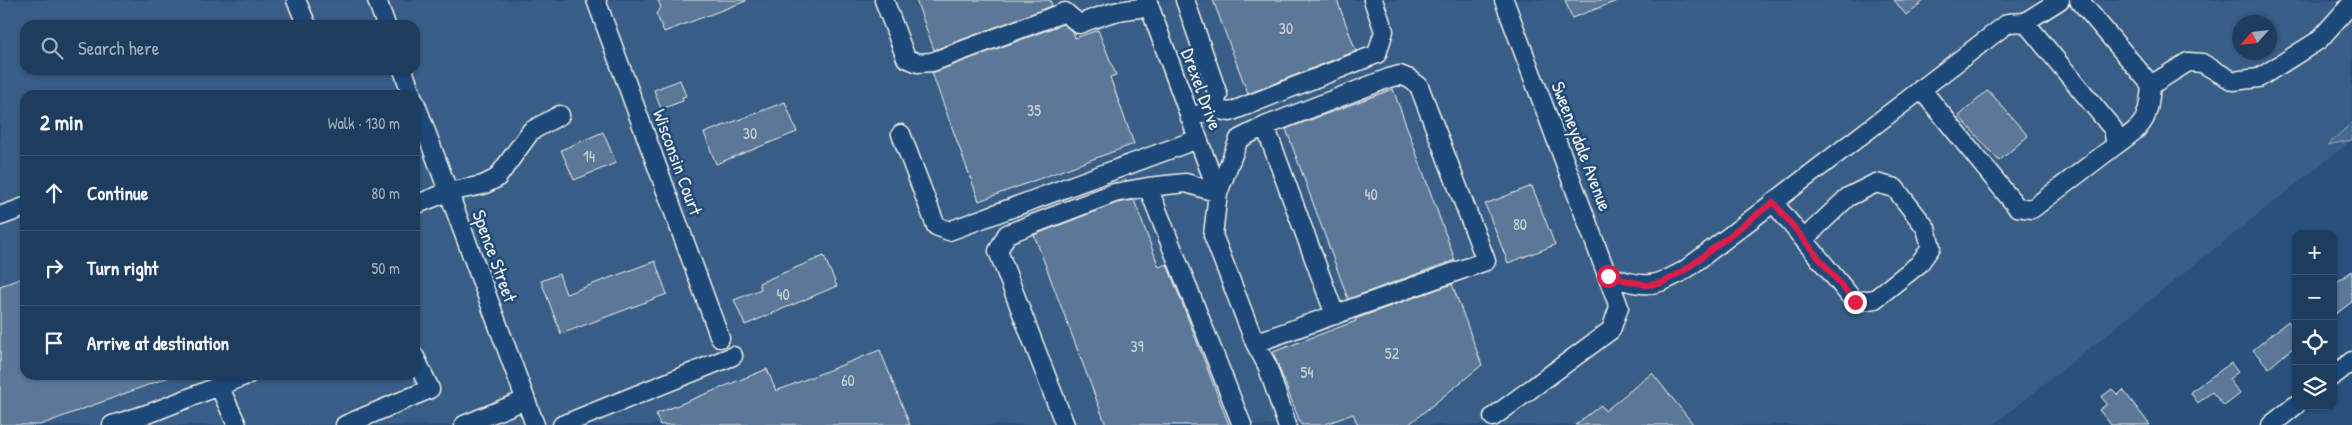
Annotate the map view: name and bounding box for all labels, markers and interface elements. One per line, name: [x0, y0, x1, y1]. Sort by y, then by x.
north arrow: [2232, 15, 2277, 60]
house number: 30: [1279, 17, 1293, 39]
search box: [20, 20, 420, 75]
icon: search: [38, 34, 66, 62]
text: Search here: [78, 35, 159, 61]
street label: Drexel Drive: [1175, 45, 1229, 134]
street label: Sweeneydale Avenue: [1545, 77, 1619, 215]
house number: 35: [1027, 99, 1041, 121]
street label: Wisconsin Court: [647, 105, 709, 219]
text: 2 min: [40, 108, 83, 137]
text: Walk · 130 m: [328, 112, 400, 134]
house number: 30: [743, 122, 757, 144]
house number: 14: [583, 145, 595, 167]
icon: ahead: [40, 179, 68, 207]
text: Continue: [87, 180, 148, 206]
text: 80 m: [371, 182, 400, 204]
house number: 40: [1364, 183, 1378, 205]
street label: Spence Street: [466, 206, 524, 306]
house number: 80: [1513, 213, 1527, 235]
map controls: [2292, 230, 2337, 410]
button: +: [2292, 230, 2337, 275]
icon: right: [40, 254, 68, 282]
text: Turn right: [87, 255, 158, 281]
text: 50 m: [372, 257, 400, 279]
route start: [1597, 265, 1620, 288]
button: −: [2292, 275, 2337, 320]
house number: 40: [776, 283, 790, 305]
route end: [1844, 291, 1867, 314]
button: locate: [2292, 320, 2337, 365]
icon: arrive: [40, 329, 68, 357]
text: Arrive at destination: [87, 330, 229, 356]
house number: 39: [1130, 335, 1144, 357]
house number: 52: [1385, 342, 1400, 364]
house number: 54: [1301, 361, 1313, 383]
button: layers: [2292, 365, 2337, 410]
house number: 60: [841, 369, 855, 391]

